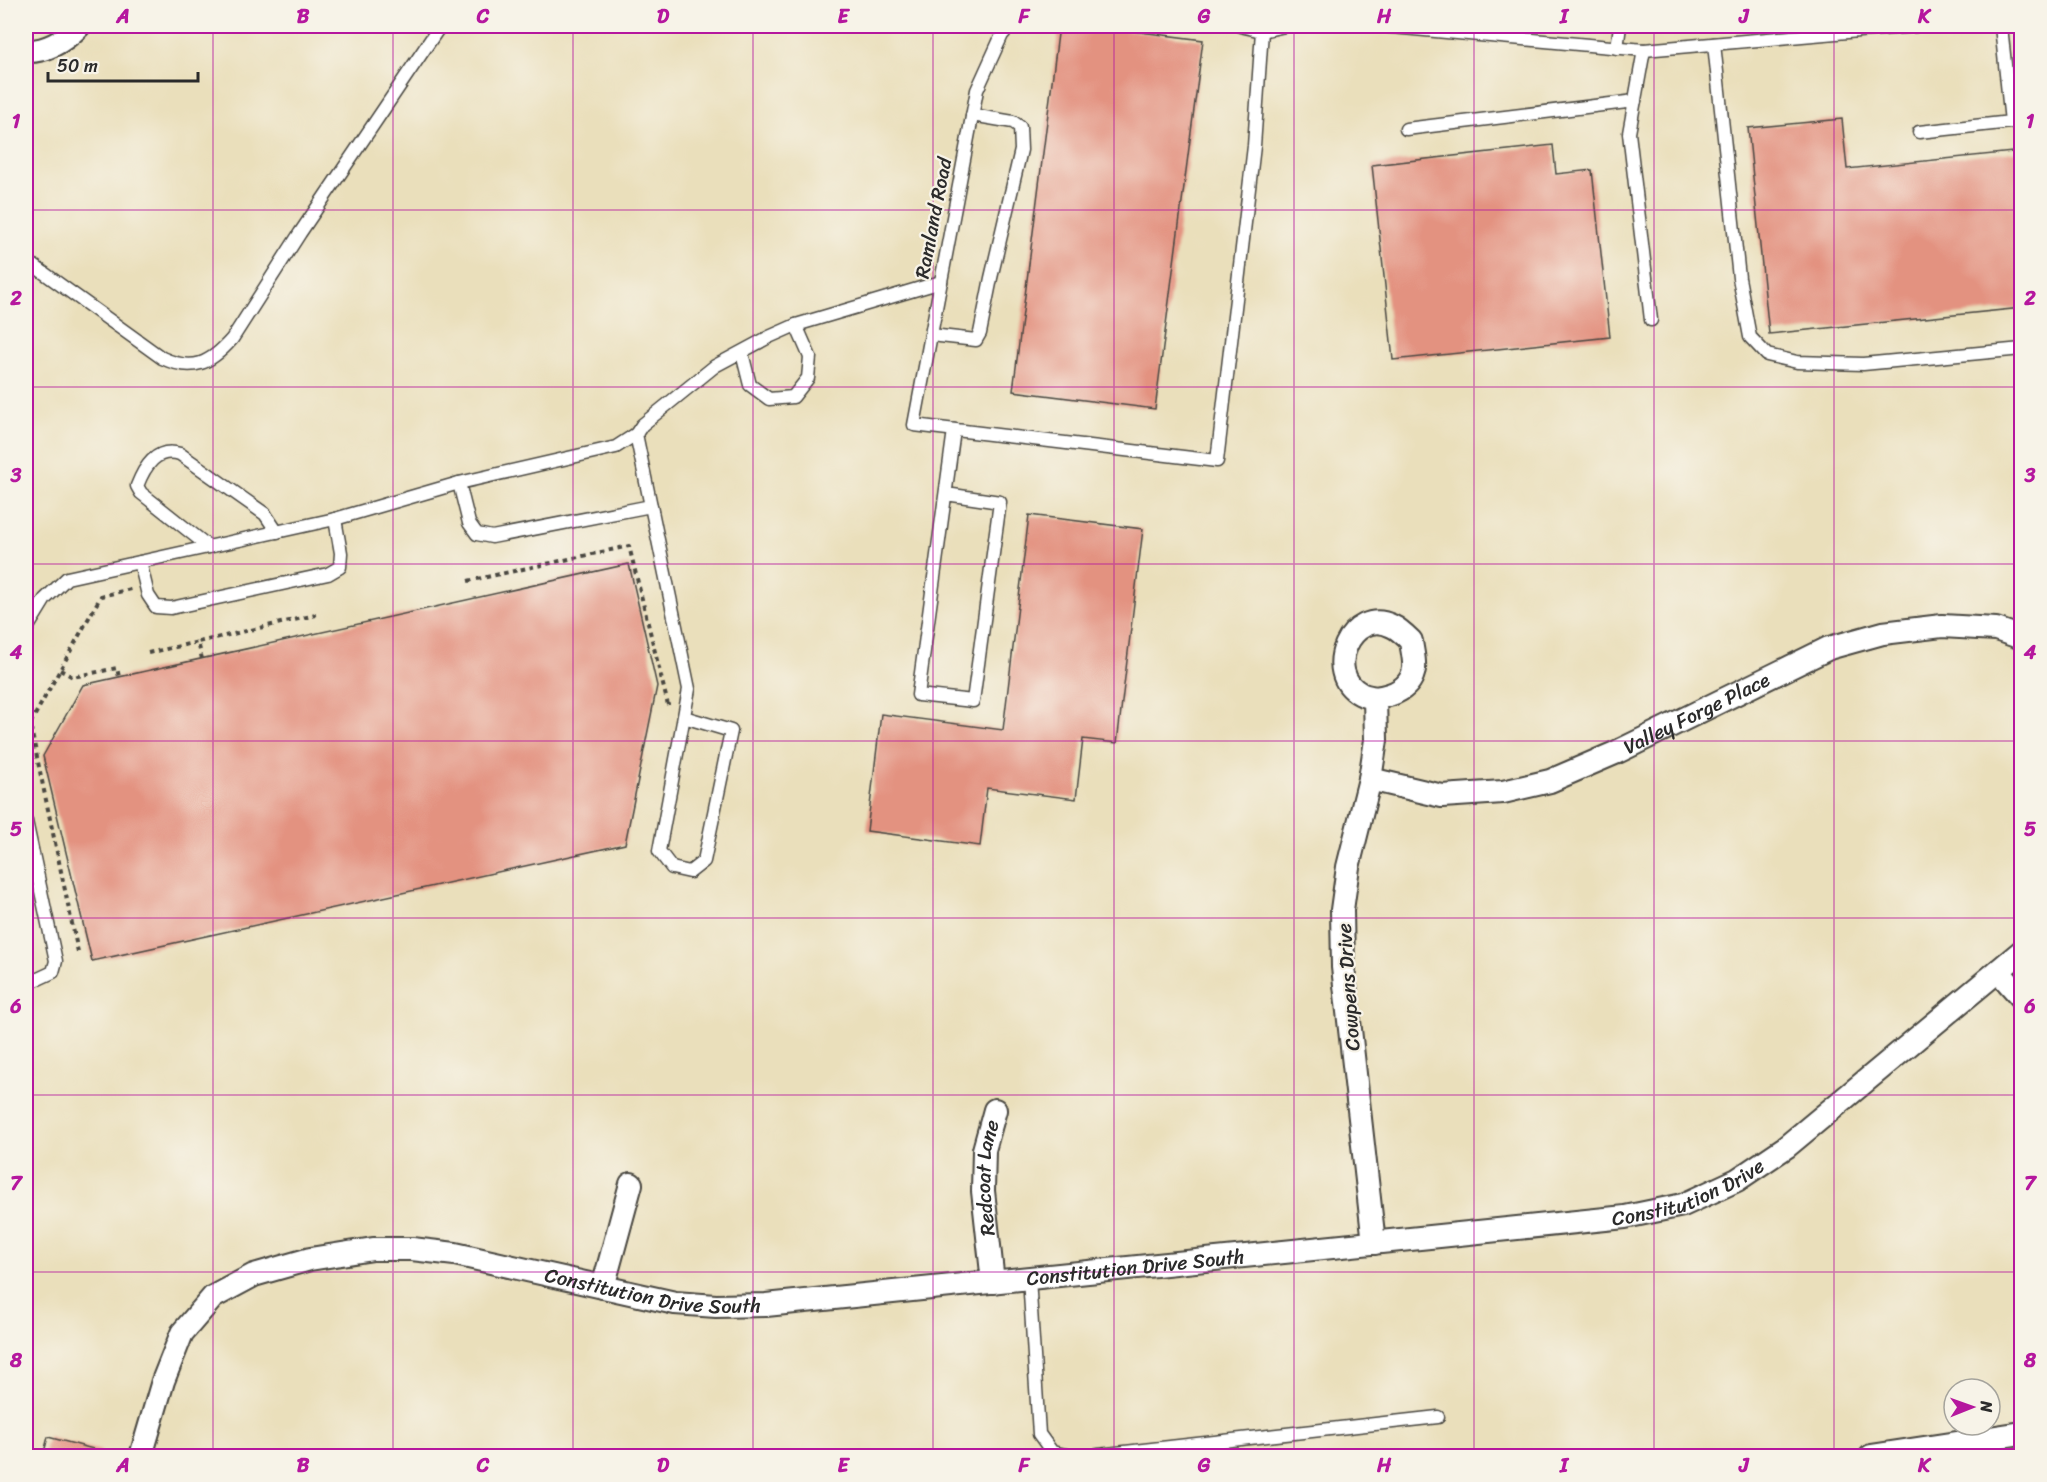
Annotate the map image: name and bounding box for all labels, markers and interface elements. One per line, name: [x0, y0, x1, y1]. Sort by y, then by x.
text: A: [115, 0, 130, 34]
text: B: [297, 0, 310, 34]
text: C: [476, 0, 490, 34]
text: D: [657, 0, 670, 34]
text: E: [837, 0, 850, 34]
text: F: [1018, 0, 1031, 34]
text: G: [1197, 0, 1211, 34]
text: H: [1376, 0, 1392, 34]
text: I: [1559, 0, 1570, 34]
text: J: [1738, 0, 1750, 34]
text: K: [1917, 0, 1932, 34]
scale bar: [48, 45, 198, 83]
text: 50 m: [57, 50, 98, 82]
text: 1: [12, 104, 21, 139]
text: 1: [2026, 104, 2035, 139]
street label: Ramland Road: [905, 153, 963, 282]
text: 2: [9, 281, 22, 316]
text: 2: [2023, 281, 2036, 316]
text: 3: [10, 458, 22, 493]
text: 3: [2024, 458, 2036, 493]
text: 4: [9, 635, 23, 670]
text: 4: [2023, 635, 2037, 670]
street label: Valley Forge Place: [1618, 662, 1776, 764]
text: 5: [10, 812, 22, 847]
text: 5: [2024, 812, 2036, 847]
street label: Cowpens Drive: [1327, 922, 1370, 1052]
text: 6: [9, 989, 22, 1024]
text: 6: [2023, 989, 2036, 1024]
street label: Redcoat Lane: [966, 1116, 1010, 1238]
street label: Constitution Drive: [1610, 1149, 1772, 1236]
text: 7: [10, 1166, 23, 1201]
text: 7: [2024, 1166, 2037, 1201]
street label: Constitution Drive South: [1025, 1239, 1246, 1296]
street label: Constitution Drive South: [541, 1258, 761, 1324]
text: 8: [9, 1343, 23, 1378]
text: 8: [2023, 1343, 2037, 1378]
north arrow: [1942, 1377, 2002, 1437]
text: N: [1972, 1400, 2001, 1413]
text: A: [115, 1448, 130, 1482]
text: B: [297, 1448, 310, 1482]
text: C: [476, 1448, 490, 1482]
text: D: [657, 1448, 670, 1482]
text: E: [837, 1448, 850, 1482]
text: F: [1018, 1448, 1031, 1482]
text: G: [1197, 1448, 1211, 1482]
text: H: [1376, 1448, 1392, 1482]
text: I: [1559, 1448, 1570, 1482]
text: J: [1738, 1448, 1750, 1482]
text: K: [1917, 1448, 1932, 1482]

